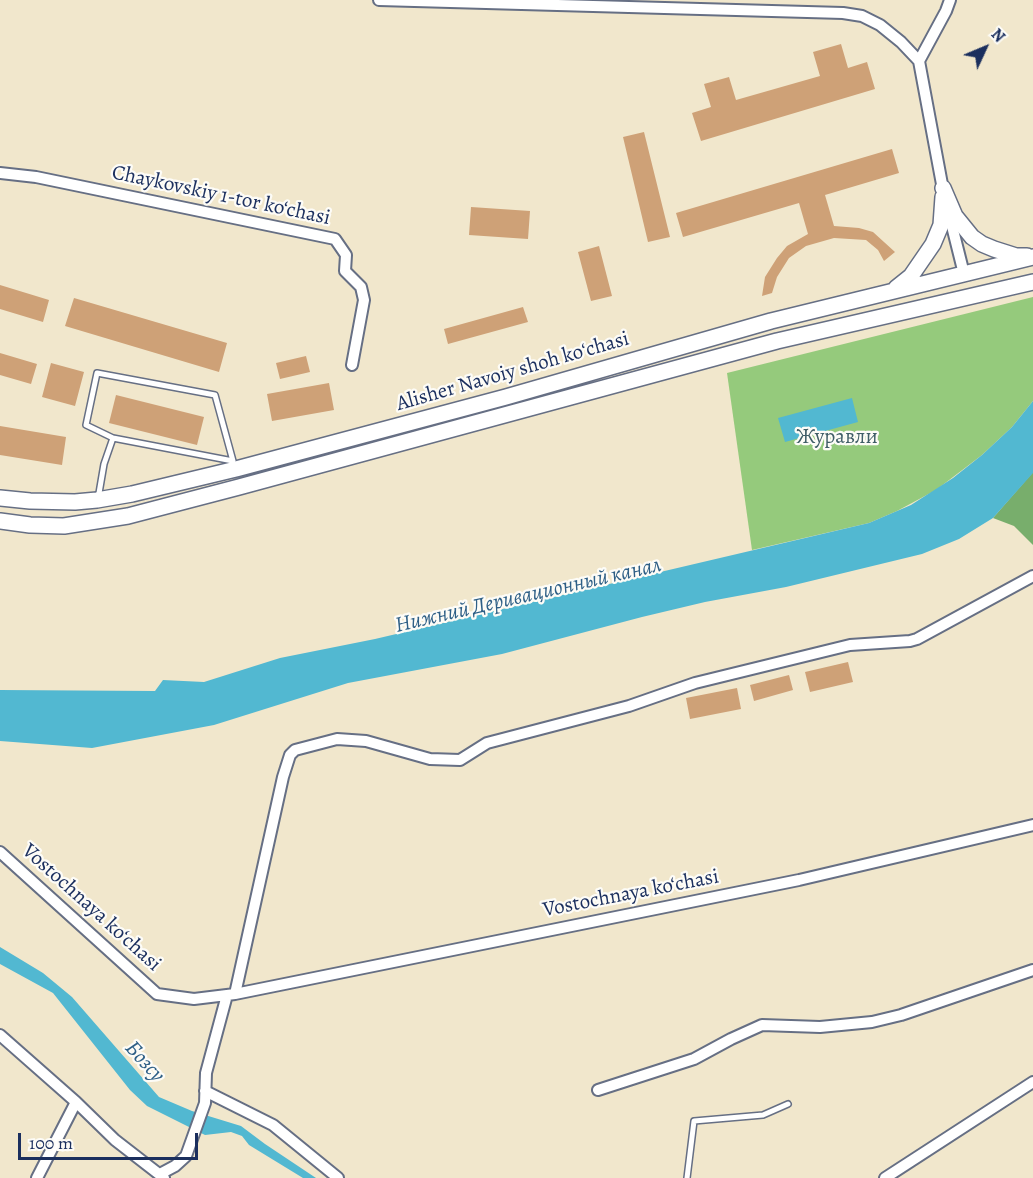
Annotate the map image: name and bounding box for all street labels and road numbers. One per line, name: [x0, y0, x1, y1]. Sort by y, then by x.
street label: Chaykovskiy 1-tor ko‘chasi: [109, 161, 333, 231]
street label: Alisher Navoiy shoh koʻchasi: [394, 327, 632, 417]
street label: Vostochnaya ko‘chasi: [16, 839, 166, 977]
street label: Vostochnaya ko‘chasi: [541, 865, 721, 923]

